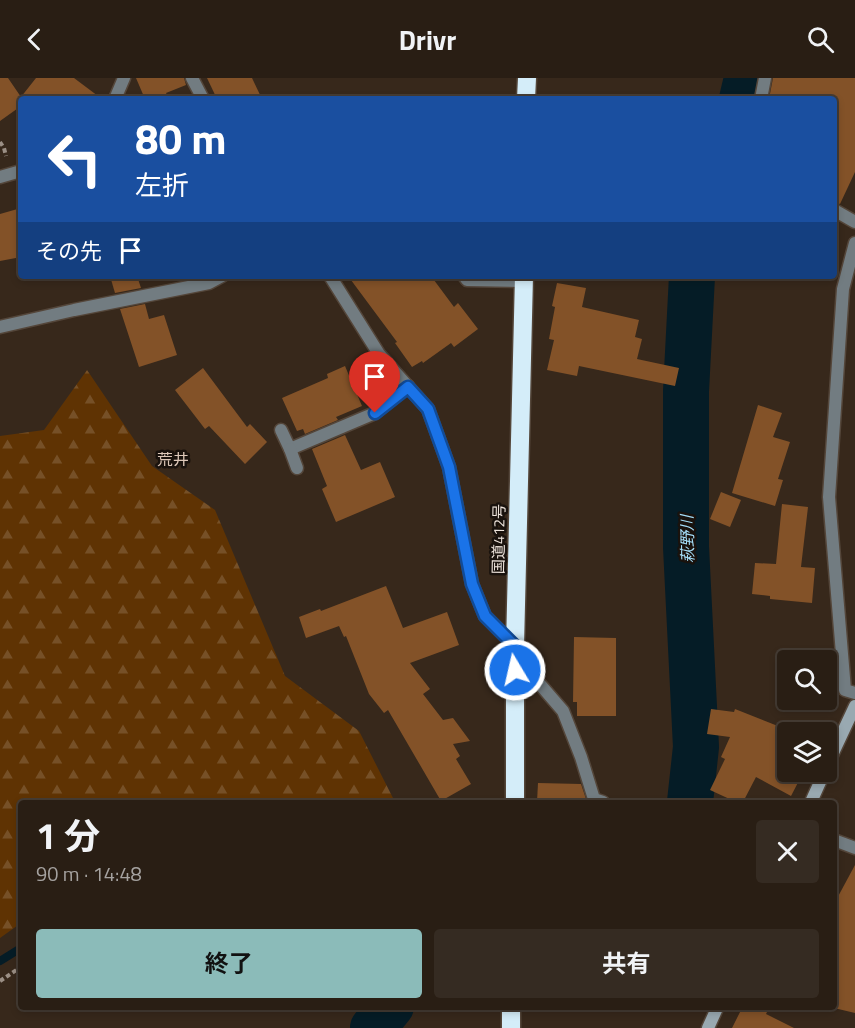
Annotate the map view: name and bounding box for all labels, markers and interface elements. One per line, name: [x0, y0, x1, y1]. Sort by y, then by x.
text: Drivr: [399, 19, 456, 60]
icon: back: [18, 23, 51, 56]
icon: search: [804, 23, 837, 56]
text: 80 m: [135, 106, 227, 170]
icon: left: [36, 120, 114, 198]
text: 左折: [135, 164, 189, 205]
text: その先: [36, 234, 102, 268]
icon: arrive: [114, 234, 147, 267]
pin: [349, 351, 400, 413]
icon: arrive: [358, 360, 391, 393]
district label: 荒井: [157, 447, 189, 471]
street label: 国道412号: [486, 504, 511, 574]
water label: 萩野川: [675, 513, 699, 563]
position arrow: [483, 638, 547, 702]
map controls: [777, 650, 837, 782]
button: search: [777, 650, 837, 710]
button: layers: [777, 722, 837, 782]
text: 1 分: [36, 808, 100, 863]
button: close: [756, 820, 819, 883]
text: 90 m · 14:48: [36, 858, 142, 889]
button: 終了: [36, 929, 422, 998]
button: 共有: [434, 929, 819, 998]

